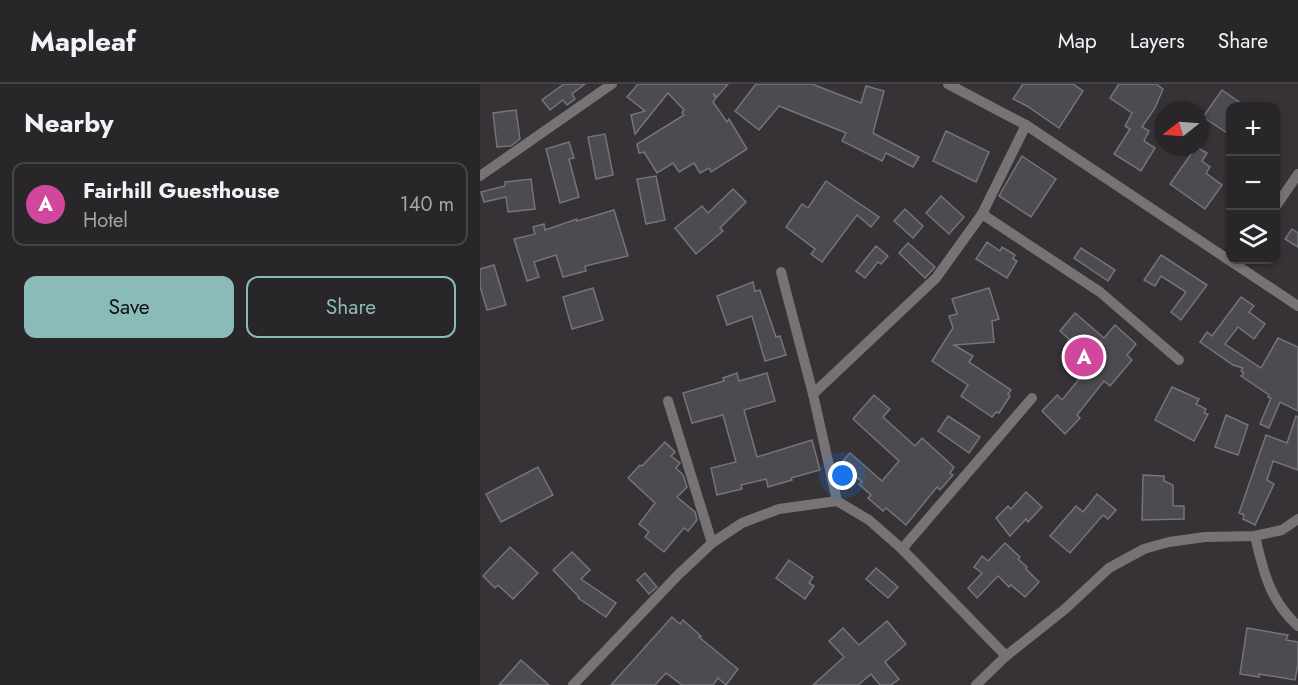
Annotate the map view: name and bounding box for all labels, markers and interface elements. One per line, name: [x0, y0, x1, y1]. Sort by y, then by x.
text: Mapleaf: [30, 21, 136, 62]
text: Map: [1058, 26, 1097, 56]
text: Layers: [1130, 26, 1185, 56]
text: Share: [1218, 26, 1268, 56]
north arrow: [1154, 102, 1208, 156]
map controls: [1226, 102, 1280, 264]
button: +: [1226, 102, 1280, 156]
text: Nearby: [24, 104, 113, 142]
button: −: [1226, 156, 1280, 210]
text: Fairhill Guesthouse: [83, 174, 280, 206]
text: A: [38, 190, 53, 219]
text: 140 m: [400, 190, 454, 219]
text: Hotel: [83, 206, 128, 235]
button: layers: [1226, 210, 1280, 264]
button: Save: [24, 276, 234, 338]
button: Share: [246, 276, 456, 338]
pin: A: [1064, 334, 1104, 380]
your location: [828, 461, 857, 490]

